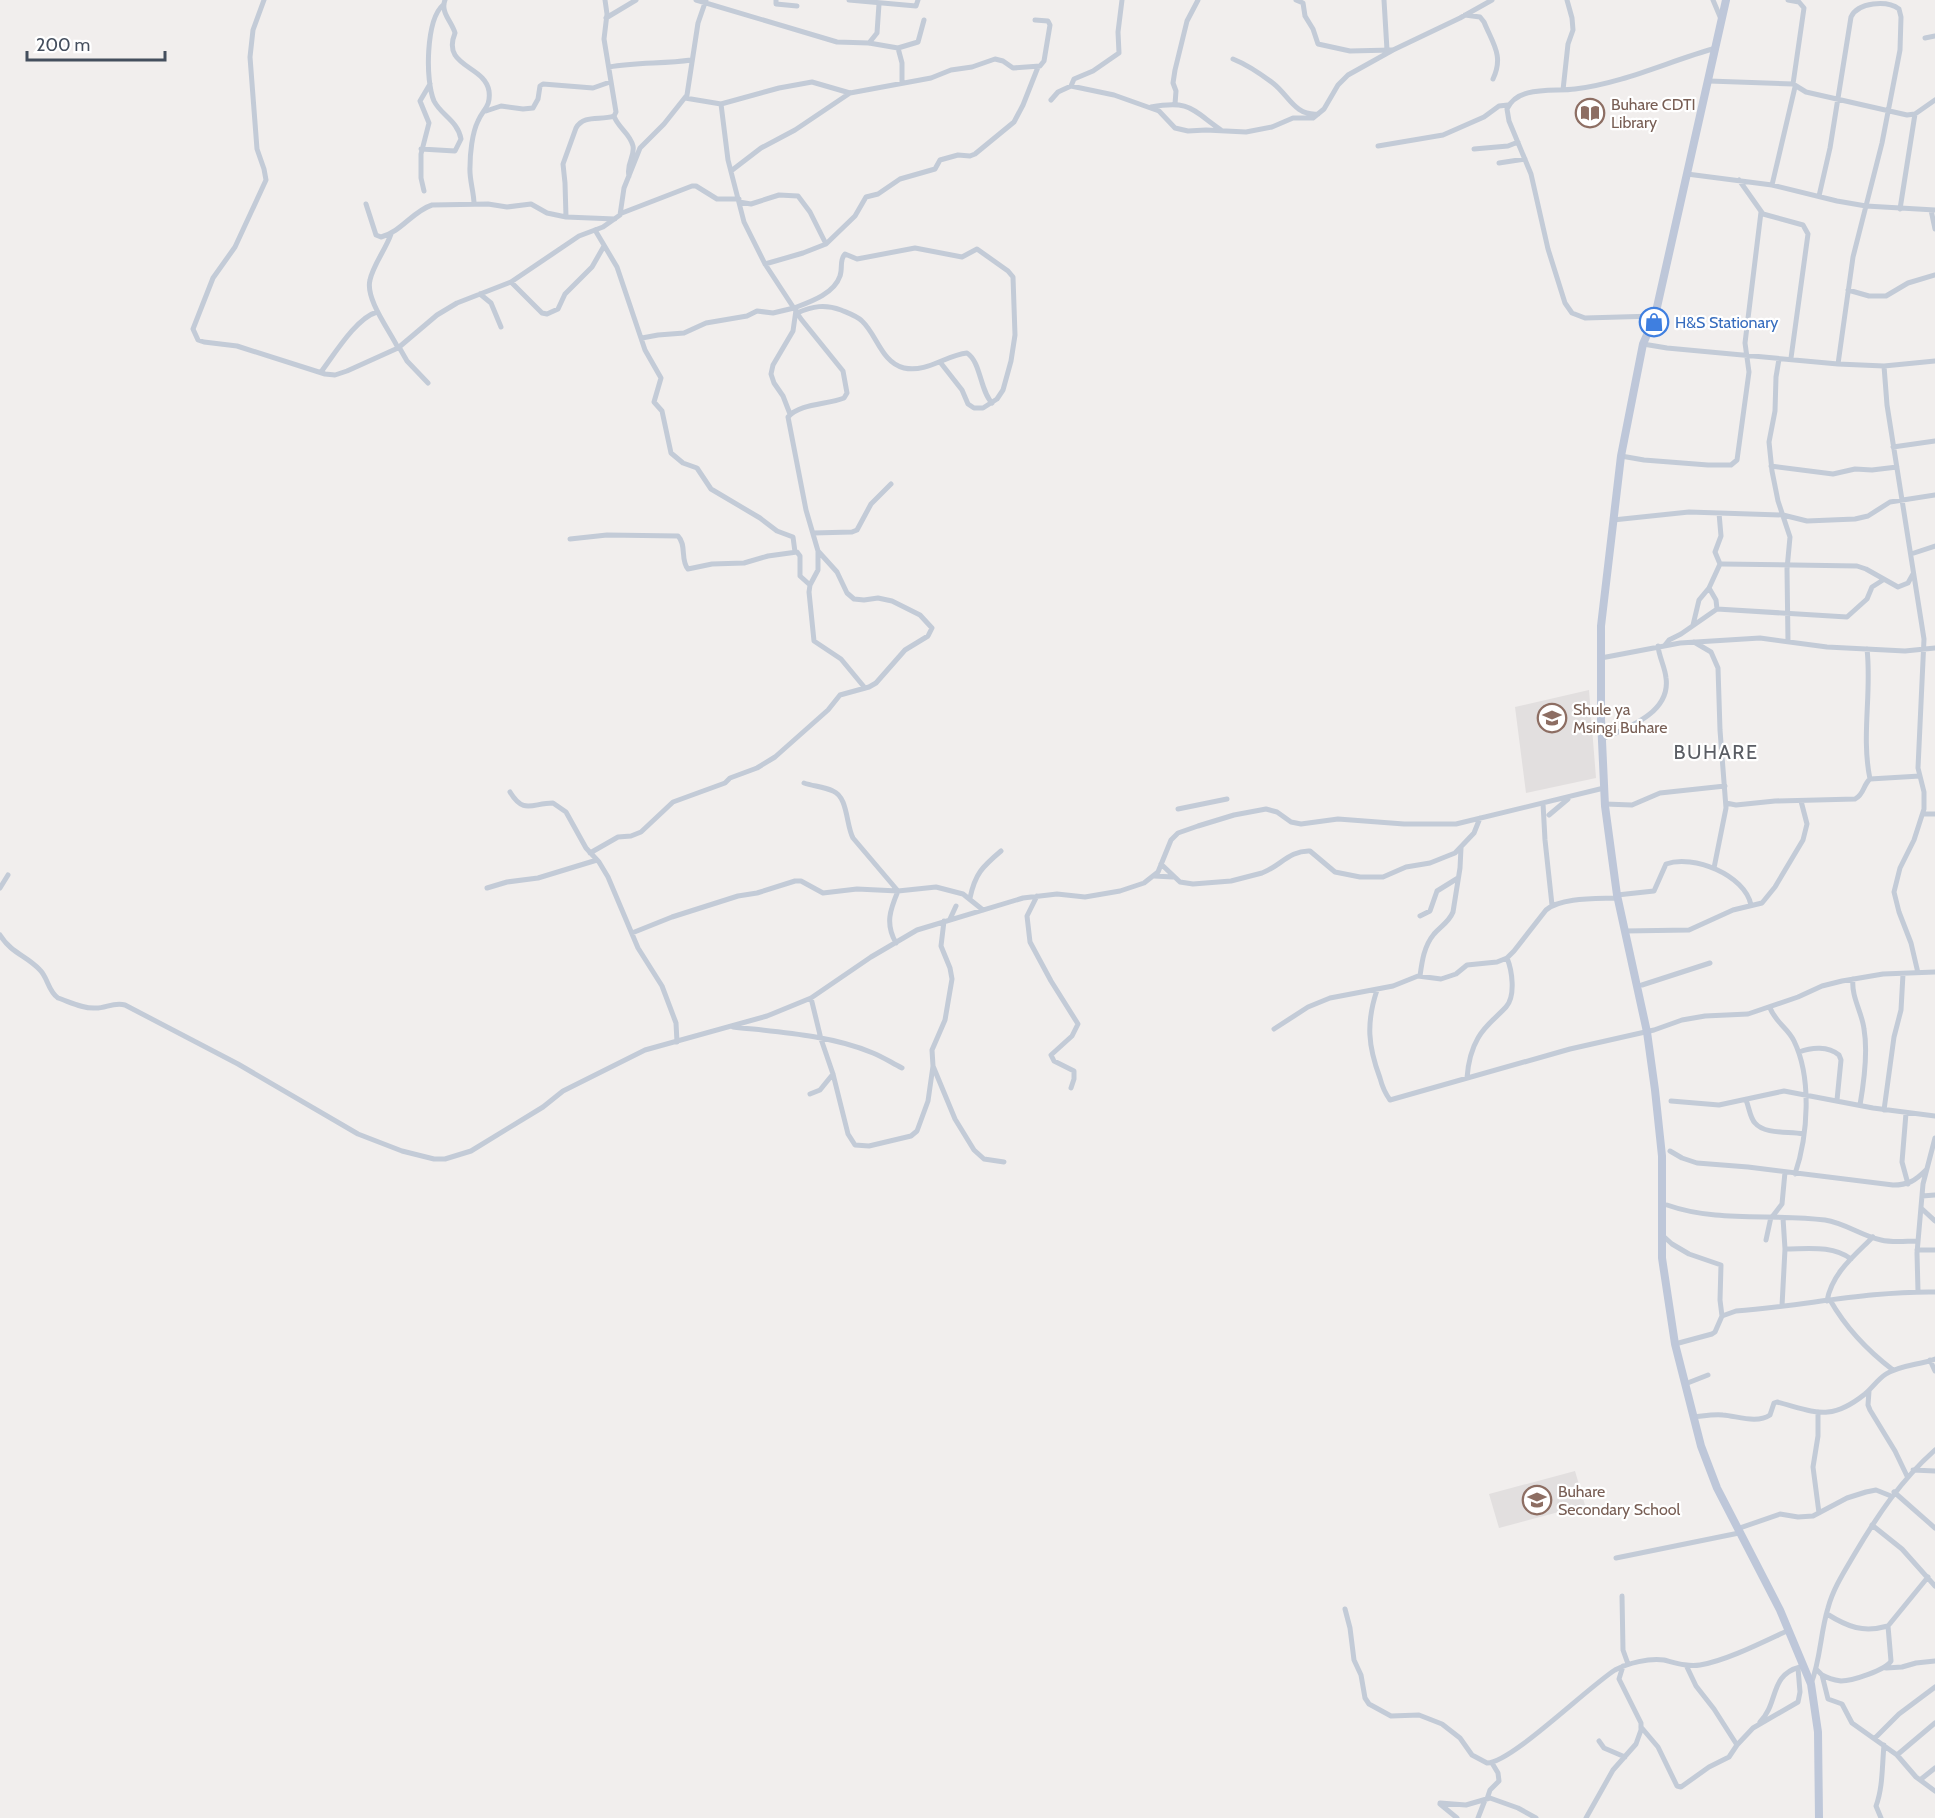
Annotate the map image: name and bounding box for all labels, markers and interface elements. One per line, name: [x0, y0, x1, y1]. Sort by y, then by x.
scale bar: [27, 24, 165, 62]
text: 200 m: [36, 34, 90, 56]
place label: Buhare CDTI Library: [1611, 95, 1696, 132]
library icon: Buhare CDTI Library: [1574, 97, 1606, 129]
shop icon: H&S Stationary: [1638, 306, 1670, 338]
place label: H&S Stationary: [1675, 313, 1778, 332]
place label: Shule ya Msingi Buhare: [1573, 700, 1667, 737]
school or university icon: Shule ya Msingi Buhare: [1536, 702, 1568, 734]
district label: BUHARE: [1674, 740, 1759, 764]
place label: Buhare Secondary School: [1558, 1482, 1681, 1519]
school or university icon: Buhare Secondary School: [1521, 1484, 1553, 1516]

